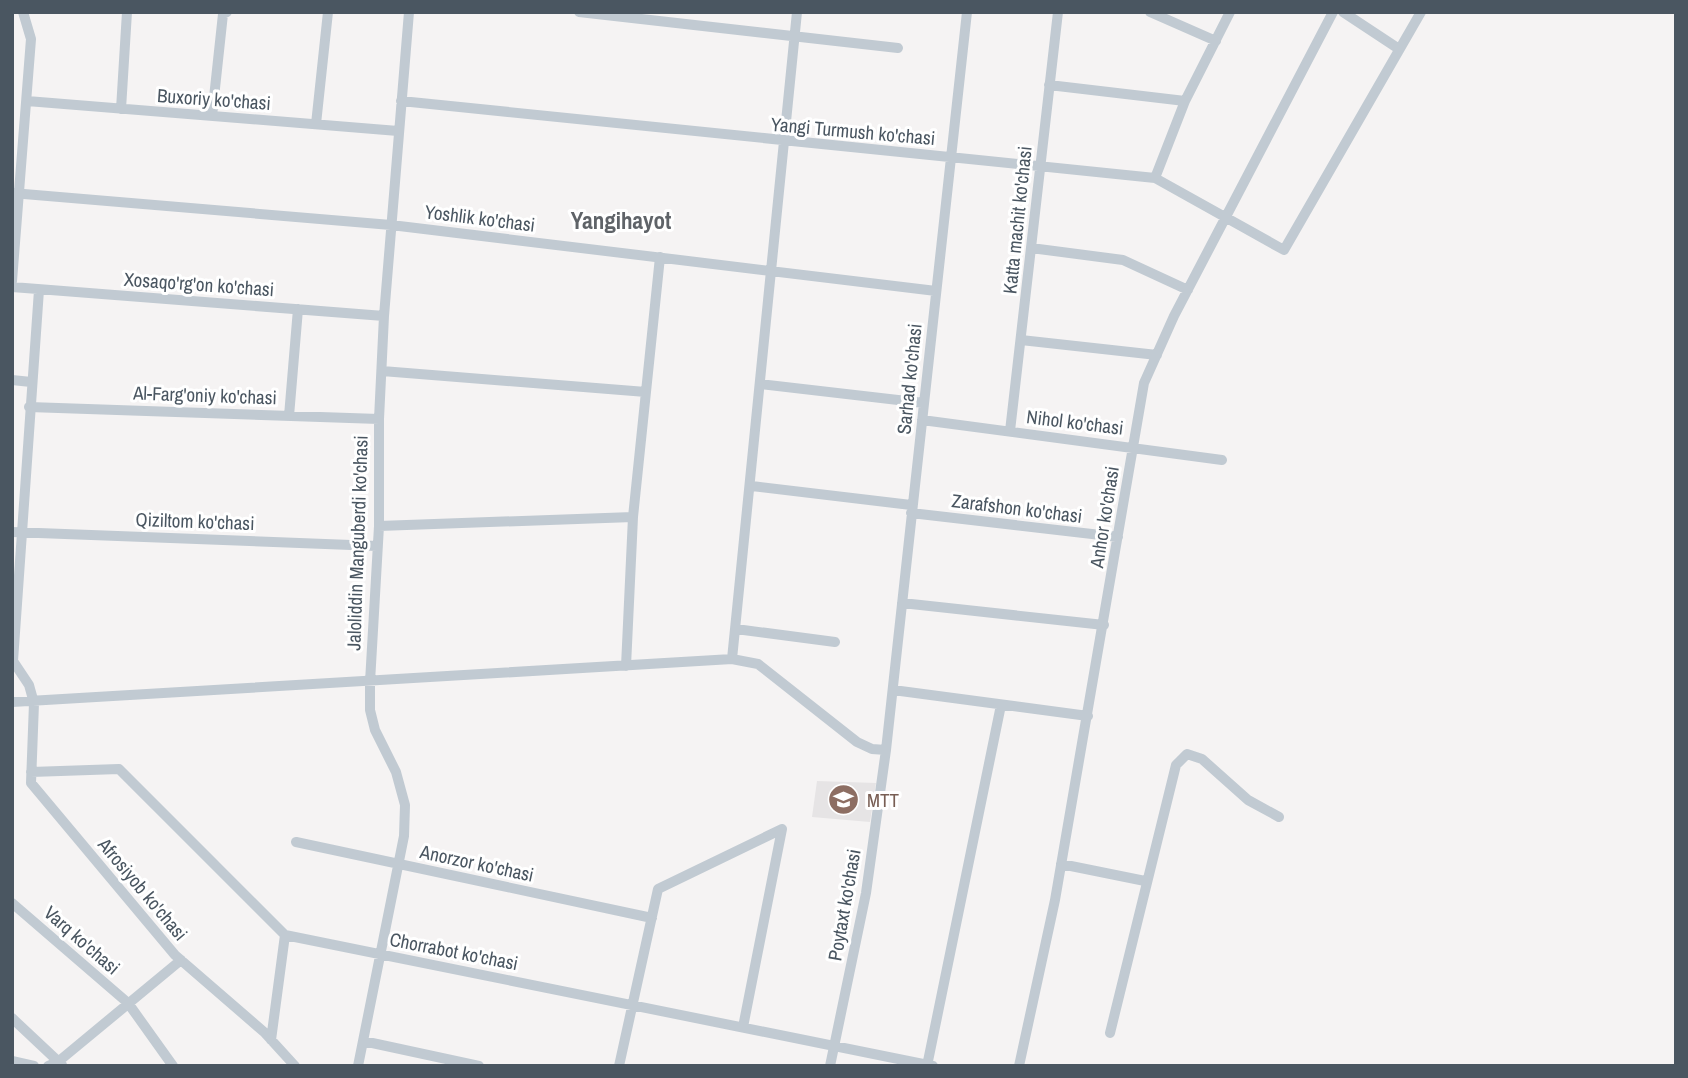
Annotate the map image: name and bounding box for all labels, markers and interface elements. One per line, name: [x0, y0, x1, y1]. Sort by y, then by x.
street label: Buxoriy ko'chasi: [156, 82, 272, 116]
street label: Yangi Turmush ko'chasi: [770, 111, 936, 151]
street label: Katta machit ko'chasi: [996, 145, 1038, 295]
street label: Yoshlik ko'chasi: [423, 198, 537, 238]
district label: Yangihayot: [571, 205, 671, 236]
street label: Xosaqo'rg'on ko'chasi: [123, 266, 275, 302]
street label: Sarhad ko'chasi: [890, 322, 928, 436]
street label: Al-Farg'oniy ko'chasi: [132, 379, 277, 411]
street label: Nihol ko'chasi: [1025, 403, 1125, 441]
street label: Jaloliddin Manguberdi ko'chasi: [340, 435, 374, 651]
street label: Anhor ko'chasi: [1083, 464, 1125, 571]
street label: Zarafshon ko'chasi: [950, 487, 1084, 529]
street label: Qiziltom ko'chasi: [135, 506, 255, 536]
school or university icon: MTT: [827, 783, 861, 817]
place label: MTT: [867, 787, 899, 813]
street label: Afrosiyob ko'chasi: [92, 831, 194, 946]
street label: Anorzor ko'chasi: [417, 838, 536, 888]
street label: Poytaxt ko'chasi: [821, 847, 867, 963]
street label: Varq ko'chasi: [38, 900, 126, 980]
street label: Chorrabot ko'chasi: [388, 926, 520, 976]

